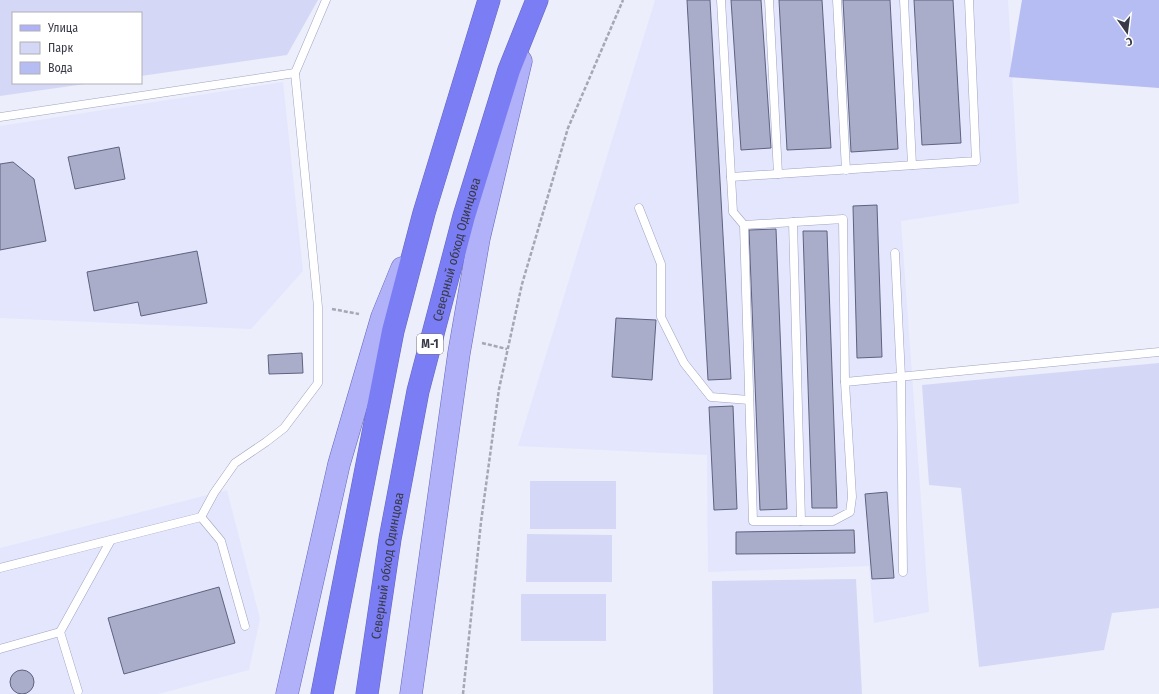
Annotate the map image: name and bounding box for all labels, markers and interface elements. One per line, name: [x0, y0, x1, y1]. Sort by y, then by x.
legend: [12, 12, 142, 84]
north arrow: [1107, 12, 1147, 52]
text: Улица: [47, 21, 78, 35]
text: С: [1125, 34, 1134, 48]
text: Парк: [48, 41, 74, 55]
text: Вода: [48, 61, 73, 75]
street label: Северный обход Одинцова: [429, 176, 483, 323]
road number: М-1: [417, 334, 443, 354]
street label: Северный обход Одинцова: [368, 491, 406, 640]

